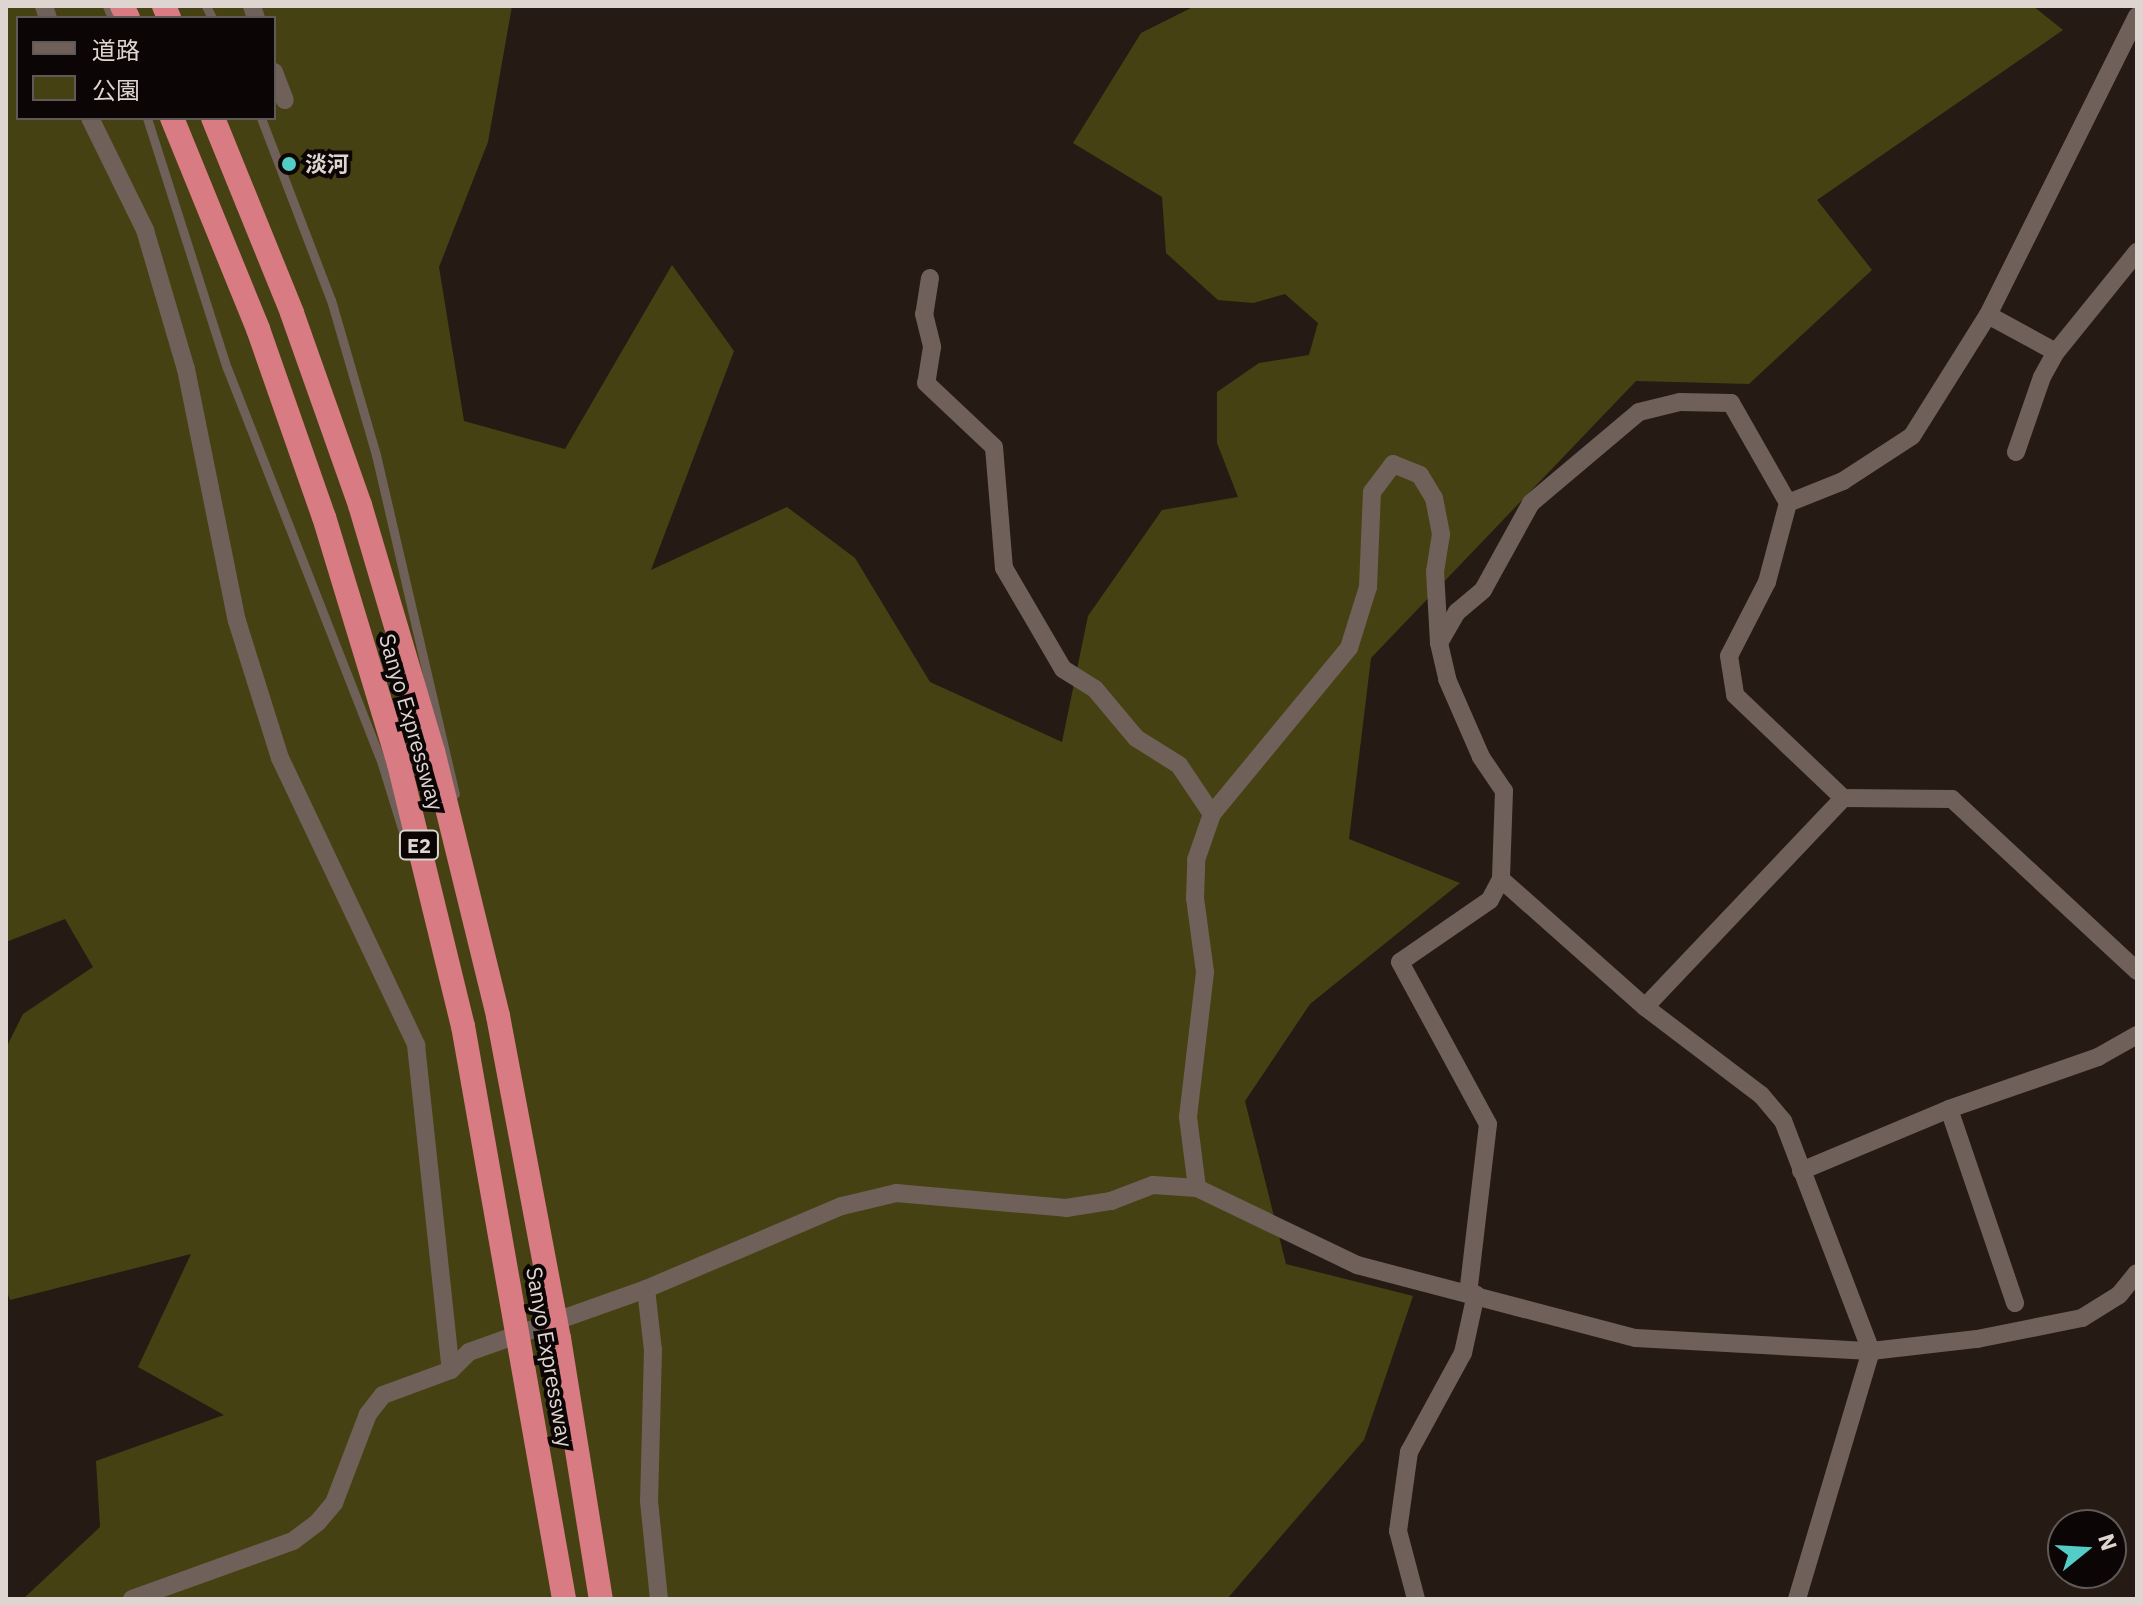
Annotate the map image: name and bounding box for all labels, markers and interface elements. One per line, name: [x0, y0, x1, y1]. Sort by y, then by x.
legend: [16, 16, 276, 120]
text: 道路: [92, 34, 140, 66]
text: 公園: [92, 74, 140, 106]
place label: 淡河: [305, 151, 349, 177]
marker: 淡河: [280, 155, 298, 173]
street label: Sanyo Expressway: [374, 631, 450, 813]
road number: E2: [397, 829, 441, 861]
street label: Sanyo Expressway: [521, 1265, 579, 1449]
north arrow: [2047, 1509, 2127, 1589]
text: N: [2092, 1530, 2125, 1554]

